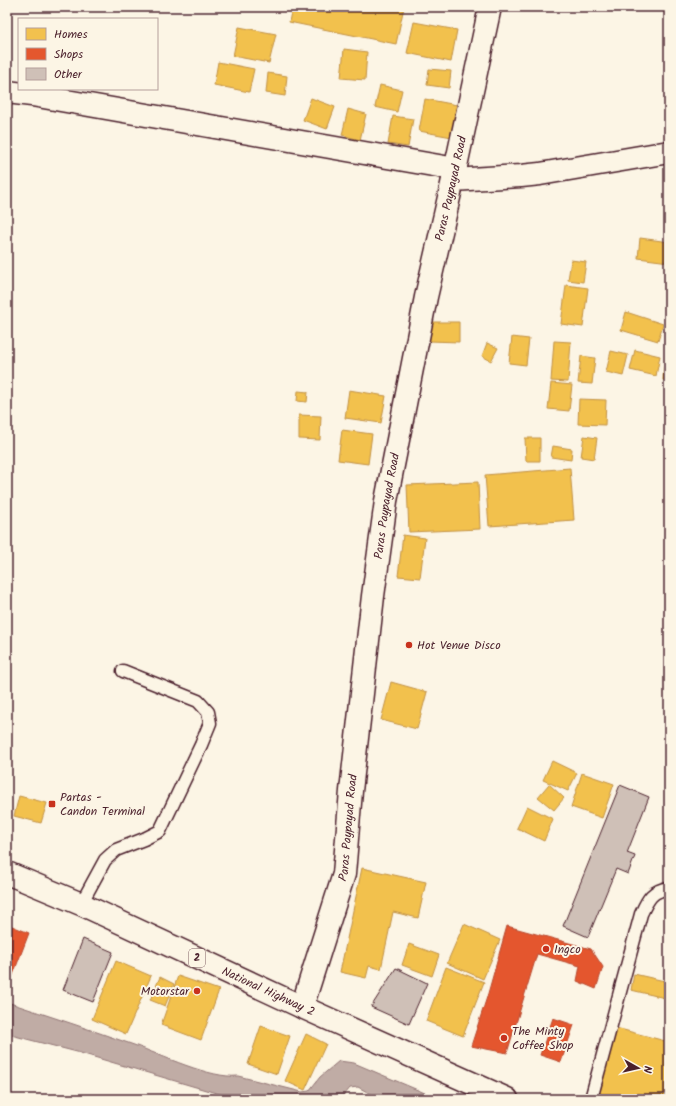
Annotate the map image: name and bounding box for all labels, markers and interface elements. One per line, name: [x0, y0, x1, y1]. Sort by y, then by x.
legend: [18, 18, 158, 90]
text: Homes: [54, 25, 88, 44]
text: Shops: [54, 45, 83, 64]
text: Other: [54, 65, 83, 84]
street label: Paras Paypayad Road: [430, 133, 472, 243]
street label: Paras Paypayad Road: [369, 450, 405, 560]
place label: Hot Venue Disco: [417, 636, 501, 655]
marker: Hot Venue Disco: [404, 640, 414, 650]
street label: Paras Paypayad Road: [333, 772, 362, 884]
place label: Partas - Candon Terminal: [60, 788, 145, 821]
marker: Partas - Candon Terminal: [47, 799, 57, 809]
place label: Ingco: [554, 940, 581, 959]
marker: Ingco: [541, 944, 551, 954]
road number: 2: [189, 949, 205, 967]
street label: National Highway 2: [219, 961, 318, 1021]
place label: Motorstar: [141, 982, 190, 1001]
marker: Motorstar: [192, 986, 202, 996]
place label: The Minty Coffee Shop: [512, 1022, 574, 1055]
marker: The Minty Coffee Shop: [499, 1033, 509, 1043]
north arrow: [618, 1048, 658, 1088]
text: N: [638, 1065, 656, 1074]

